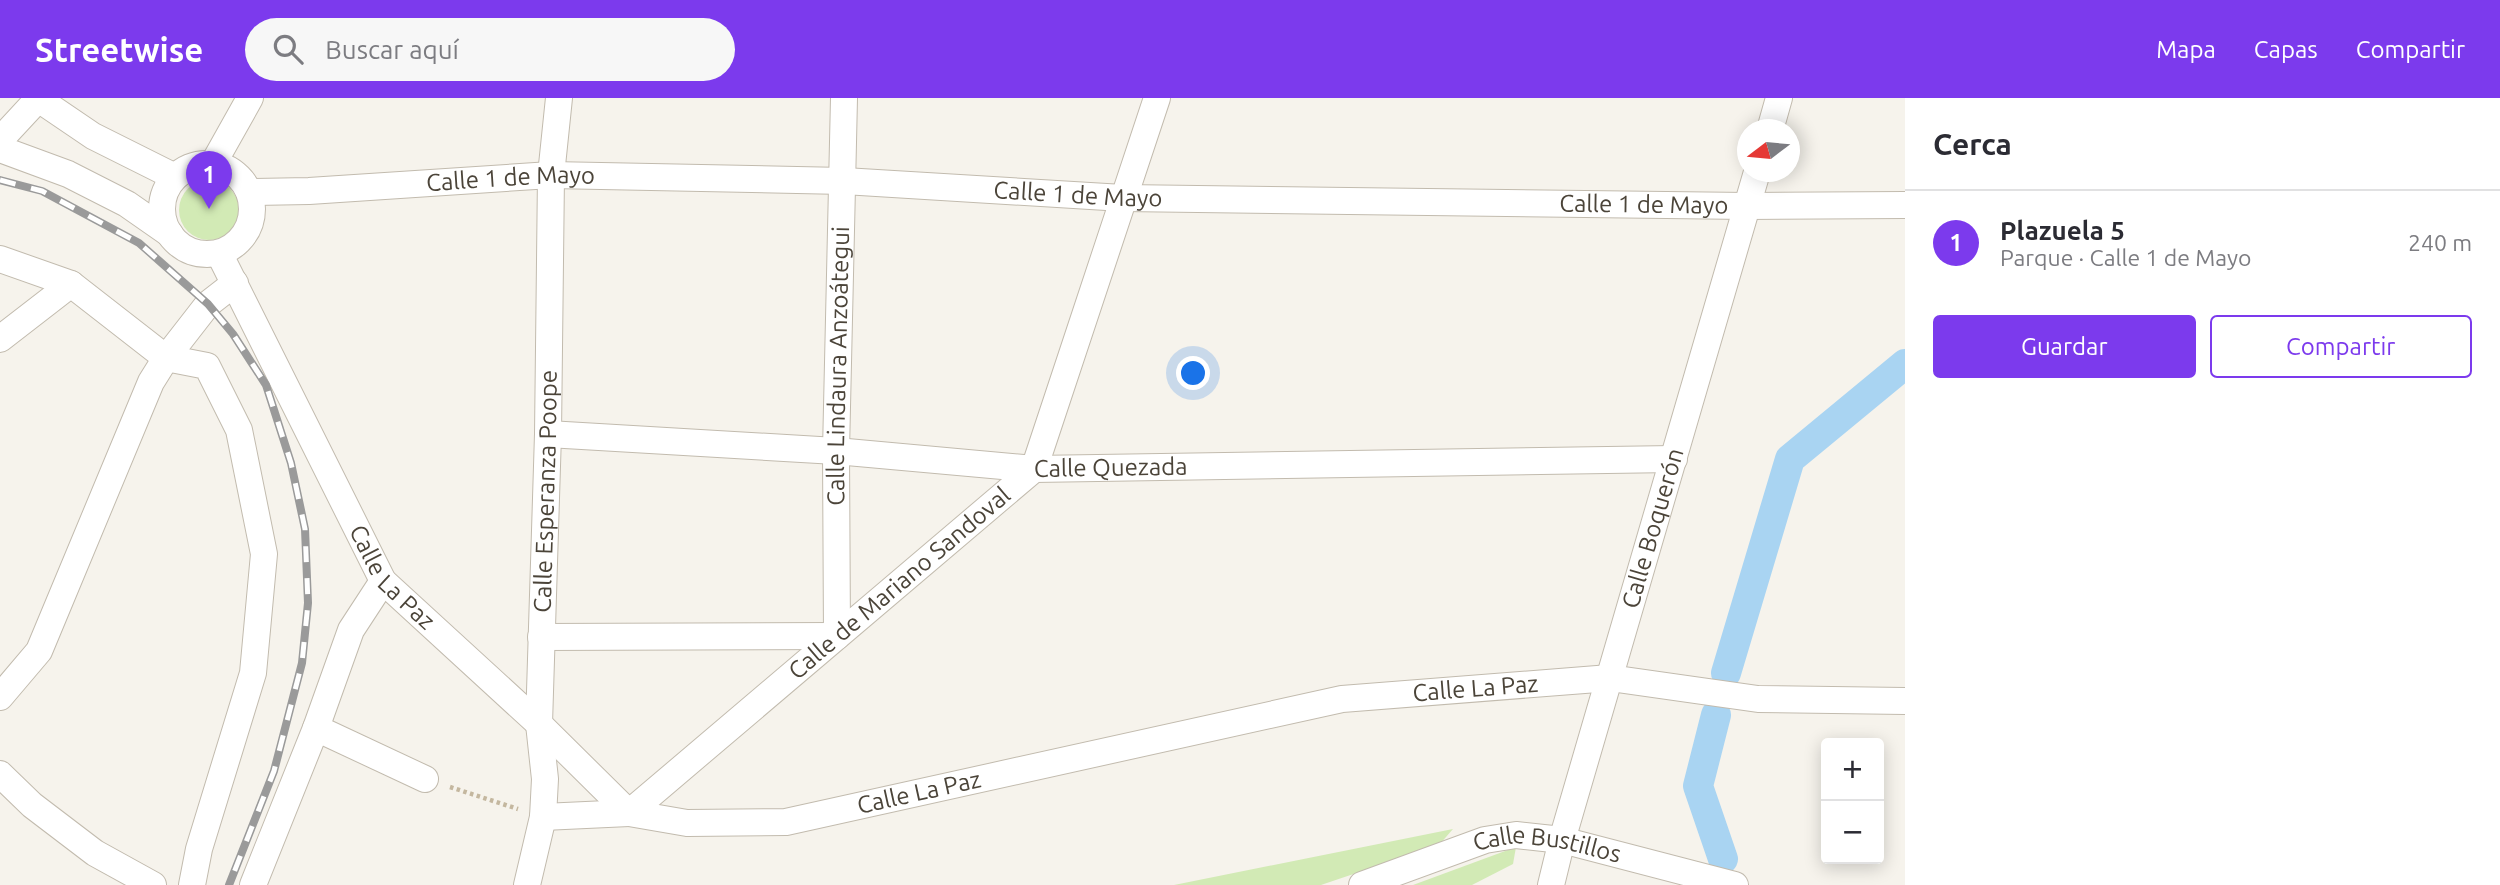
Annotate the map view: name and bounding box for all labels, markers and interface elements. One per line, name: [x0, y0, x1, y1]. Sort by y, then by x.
search box: [245, 18, 735, 81]
icon: search: [269, 30, 307, 68]
text: Streetwise: [35, 31, 203, 68]
text: Buscar aquí: [325, 35, 459, 64]
text: Mapa: [2156, 36, 2216, 63]
text: Capas: [2254, 36, 2318, 63]
text: Compartir: [2356, 36, 2465, 63]
north arrow: [1737, 119, 1800, 182]
text: Cerca: [1933, 127, 2012, 161]
pin: 1: [186, 151, 232, 209]
street label: Calle 1 de Mayo: [425, 161, 595, 196]
street label: Calle 1 de Mayo: [993, 176, 1163, 212]
street label: Calle 1 de Mayo: [1559, 190, 1729, 219]
text: Plazuela 5: [2000, 216, 2125, 245]
street label: Calle Lindaura Anzoátegui: [822, 226, 854, 506]
text: 1: [1950, 230, 1962, 255]
text: 240 m: [2408, 230, 2472, 255]
text: Parque · Calle 1 de Mayo: [2000, 245, 2251, 270]
button: Guardar: [1933, 315, 2196, 378]
button: Compartir: [2210, 315, 2472, 378]
your location: [1176, 356, 1210, 390]
street label: Calle Esperanza Poope: [528, 370, 562, 613]
street label: Calle Boquerón: [1616, 445, 1689, 611]
street label: Calle Quezada: [1034, 453, 1188, 482]
street label: Calle de Mariano Sandoval: [783, 481, 1015, 684]
street label: Calle La Paz: [344, 520, 441, 635]
street label: Calle La Paz: [1411, 670, 1539, 706]
map controls: [1821, 738, 1884, 864]
button: +: [1821, 738, 1884, 801]
street label: Calle La Paz: [854, 765, 983, 819]
button: −: [1821, 801, 1884, 864]
street label: Calle Bustillos: [1469, 821, 1624, 868]

